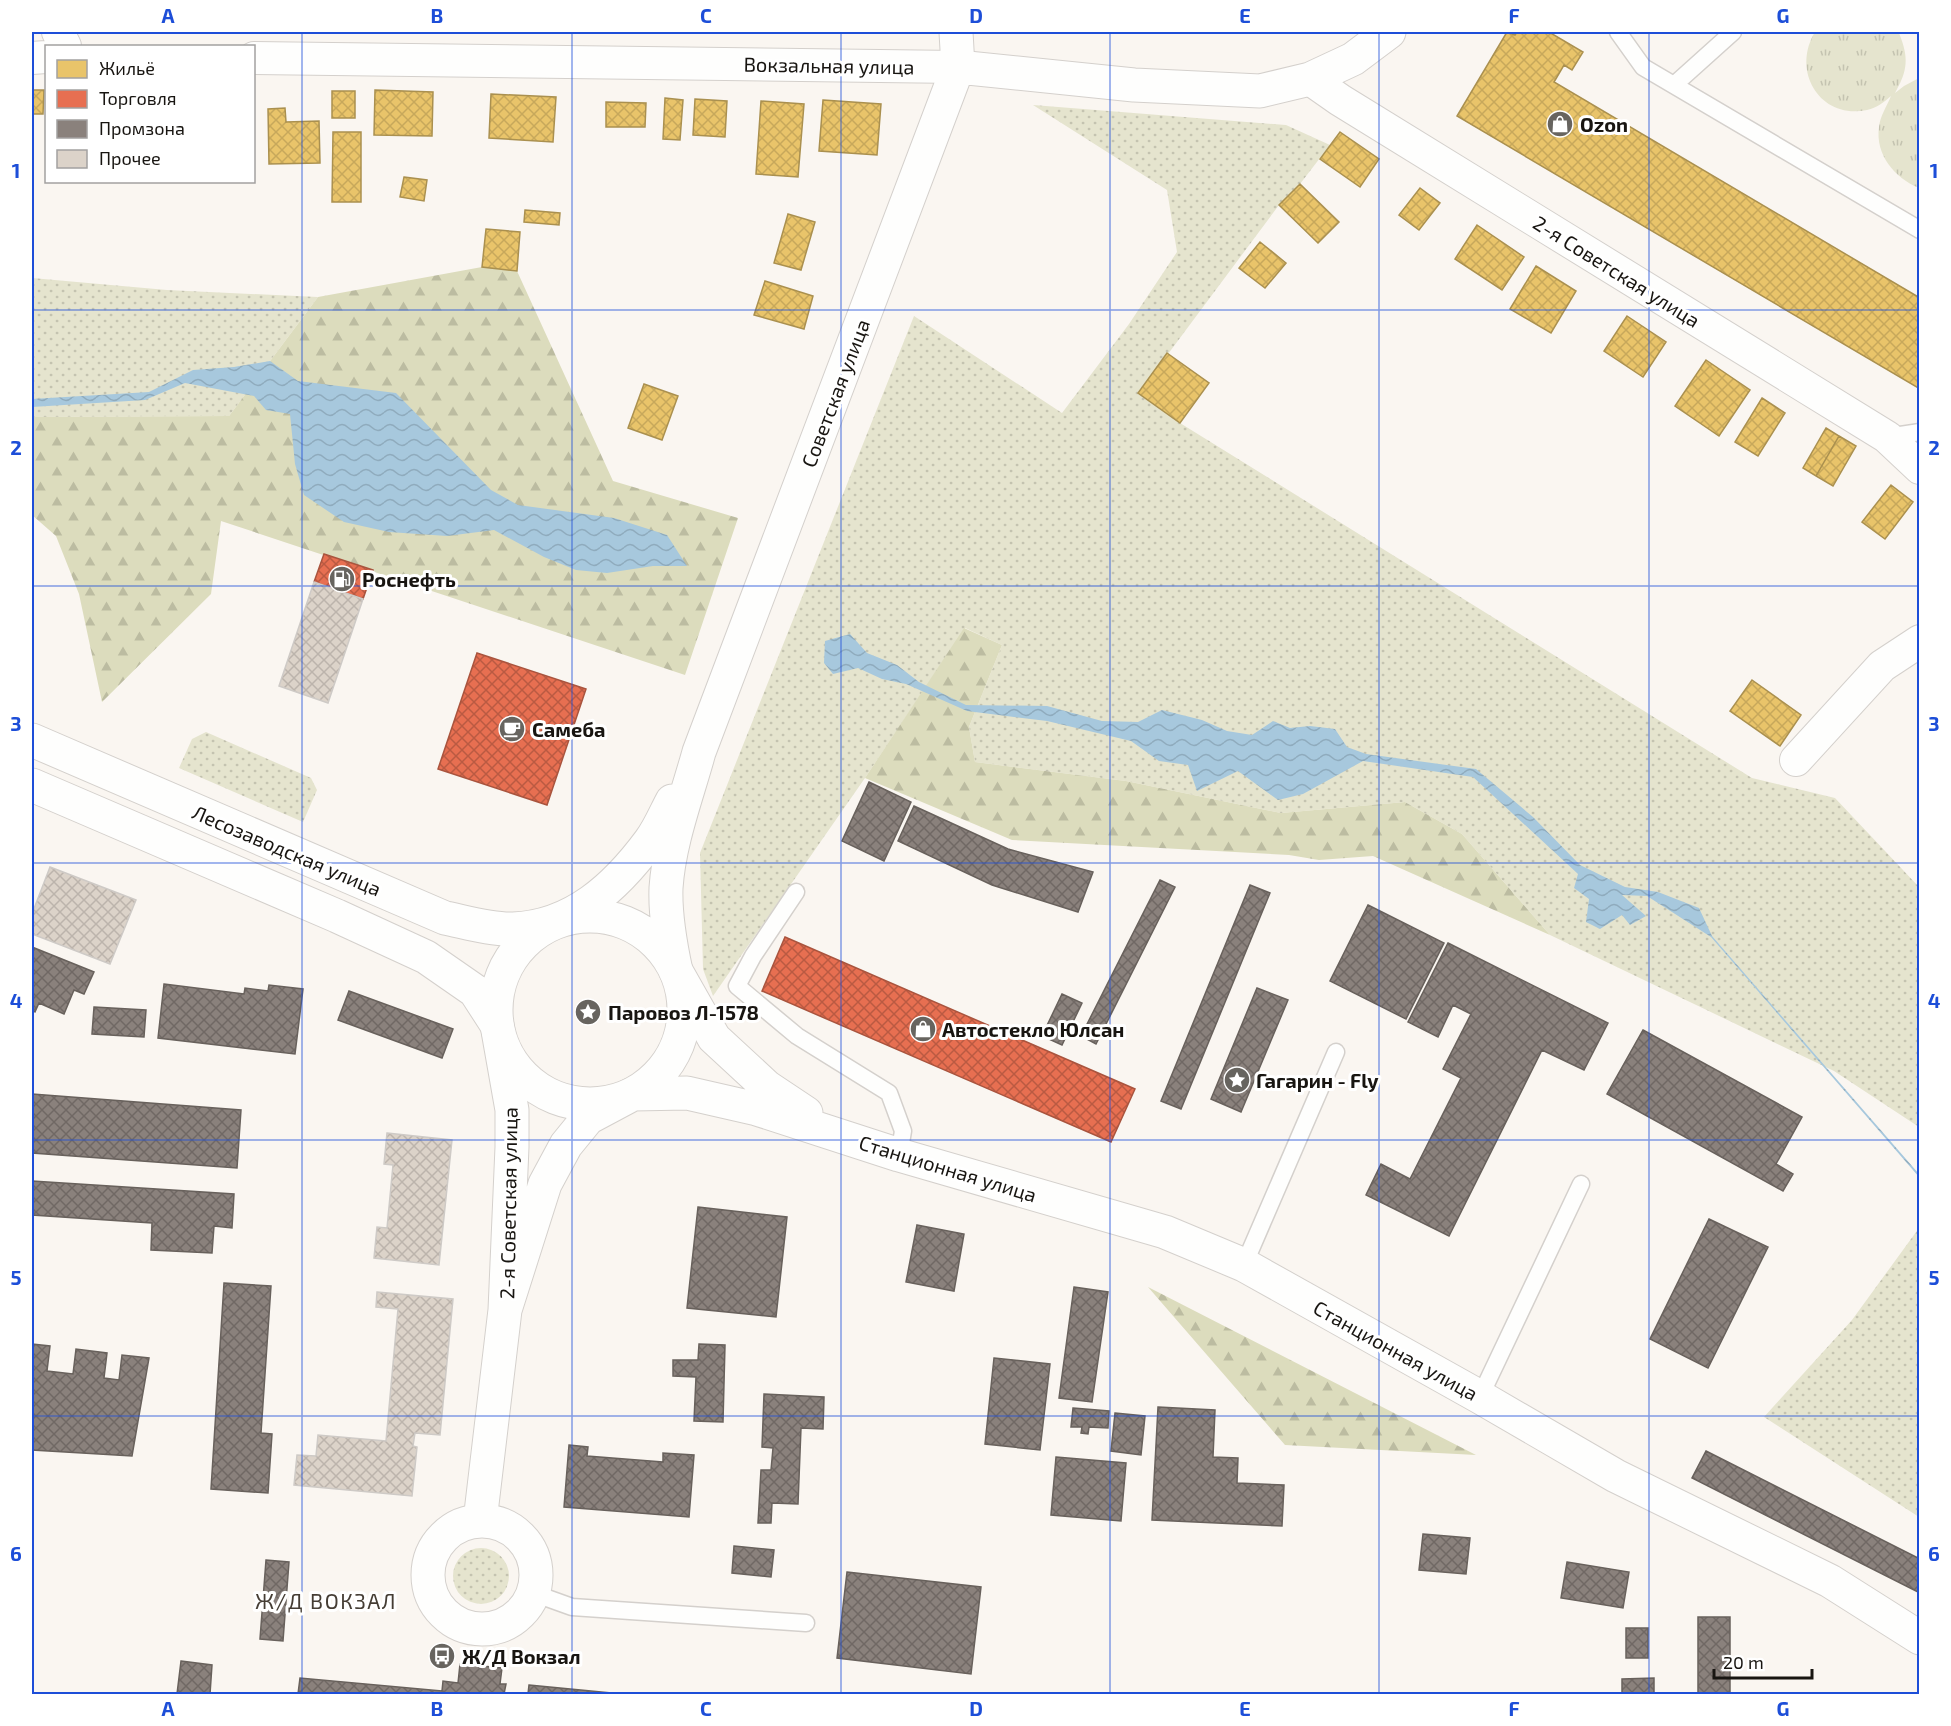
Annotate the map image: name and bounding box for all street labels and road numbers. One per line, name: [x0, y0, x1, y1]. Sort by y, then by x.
street label: Вокзальная улица: [743, 52, 915, 79]
street label: 2-я Советская улица: [1529, 210, 1705, 333]
street label: Советская улица: [796, 316, 875, 471]
street label: Лесозаводская улица: [189, 799, 385, 902]
street label: 2-я Советская улица: [494, 1107, 523, 1299]
street label: Станционная улица: [856, 1130, 1040, 1207]
street label: Станционная улица: [1309, 1295, 1482, 1406]

